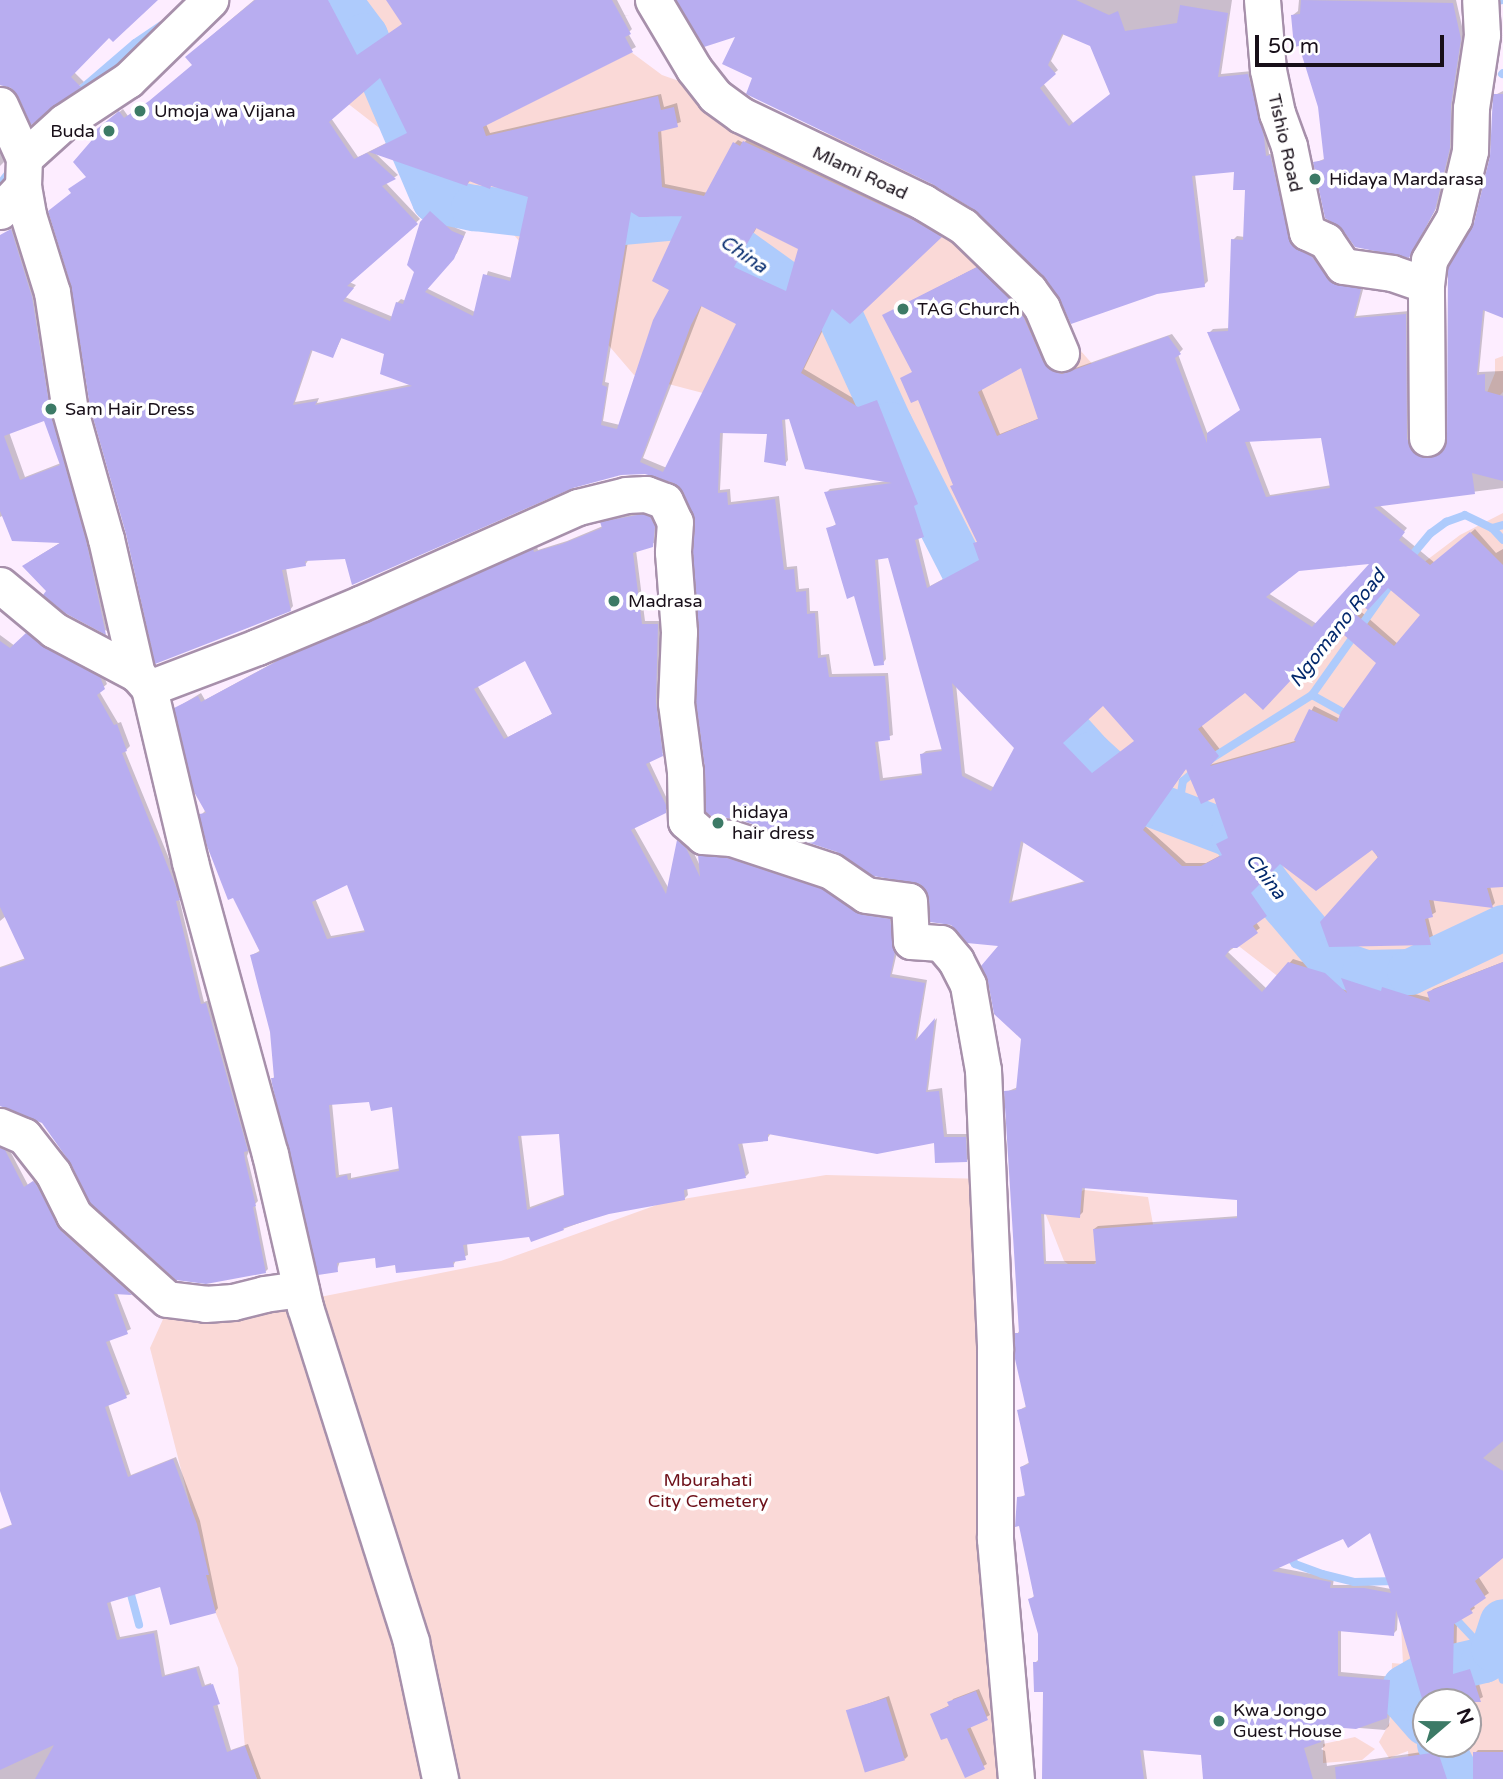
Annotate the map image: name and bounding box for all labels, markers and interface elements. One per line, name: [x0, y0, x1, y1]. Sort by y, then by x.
scale bar: [1258, 21, 1447, 65]
text: 50 m: [1268, 34, 1319, 59]
street label: Tishio Road: [1263, 92, 1307, 194]
place label: Umoja wa Vijana: [154, 100, 296, 122]
marker: Umoja wa Vijana: [132, 103, 148, 119]
place label: Buda: [50, 120, 95, 142]
marker: Buda: [101, 123, 117, 139]
street label: Mlami Road: [809, 142, 911, 204]
place label: Hidaya Mardarasa: [1329, 168, 1484, 190]
marker: Hidaya Mardarasa: [1307, 171, 1323, 187]
water label: China: [715, 231, 771, 279]
place label: TAG Church: [917, 298, 1020, 320]
marker: TAG Church: [895, 301, 911, 317]
place label: Sam Hair Dress: [65, 398, 195, 420]
marker: Sam Hair Dress: [43, 401, 59, 417]
water label: Ngomano Road: [1285, 566, 1391, 692]
place label: Madrasa: [628, 590, 703, 612]
marker: Madrasa: [606, 593, 622, 609]
place label: hidaya hair dress: [732, 802, 815, 844]
marker: hidaya hair dress: [710, 815, 726, 831]
water label: China: [1240, 850, 1290, 904]
park label: Mburahati City Cemetery: [648, 1470, 768, 1512]
north arrow: [1412, 1688, 1482, 1758]
place label: Kwa Jongo Guest House: [1233, 1700, 1342, 1742]
text: N: [1452, 1706, 1478, 1727]
marker: Kwa Jongo Guest House: [1211, 1713, 1227, 1729]

